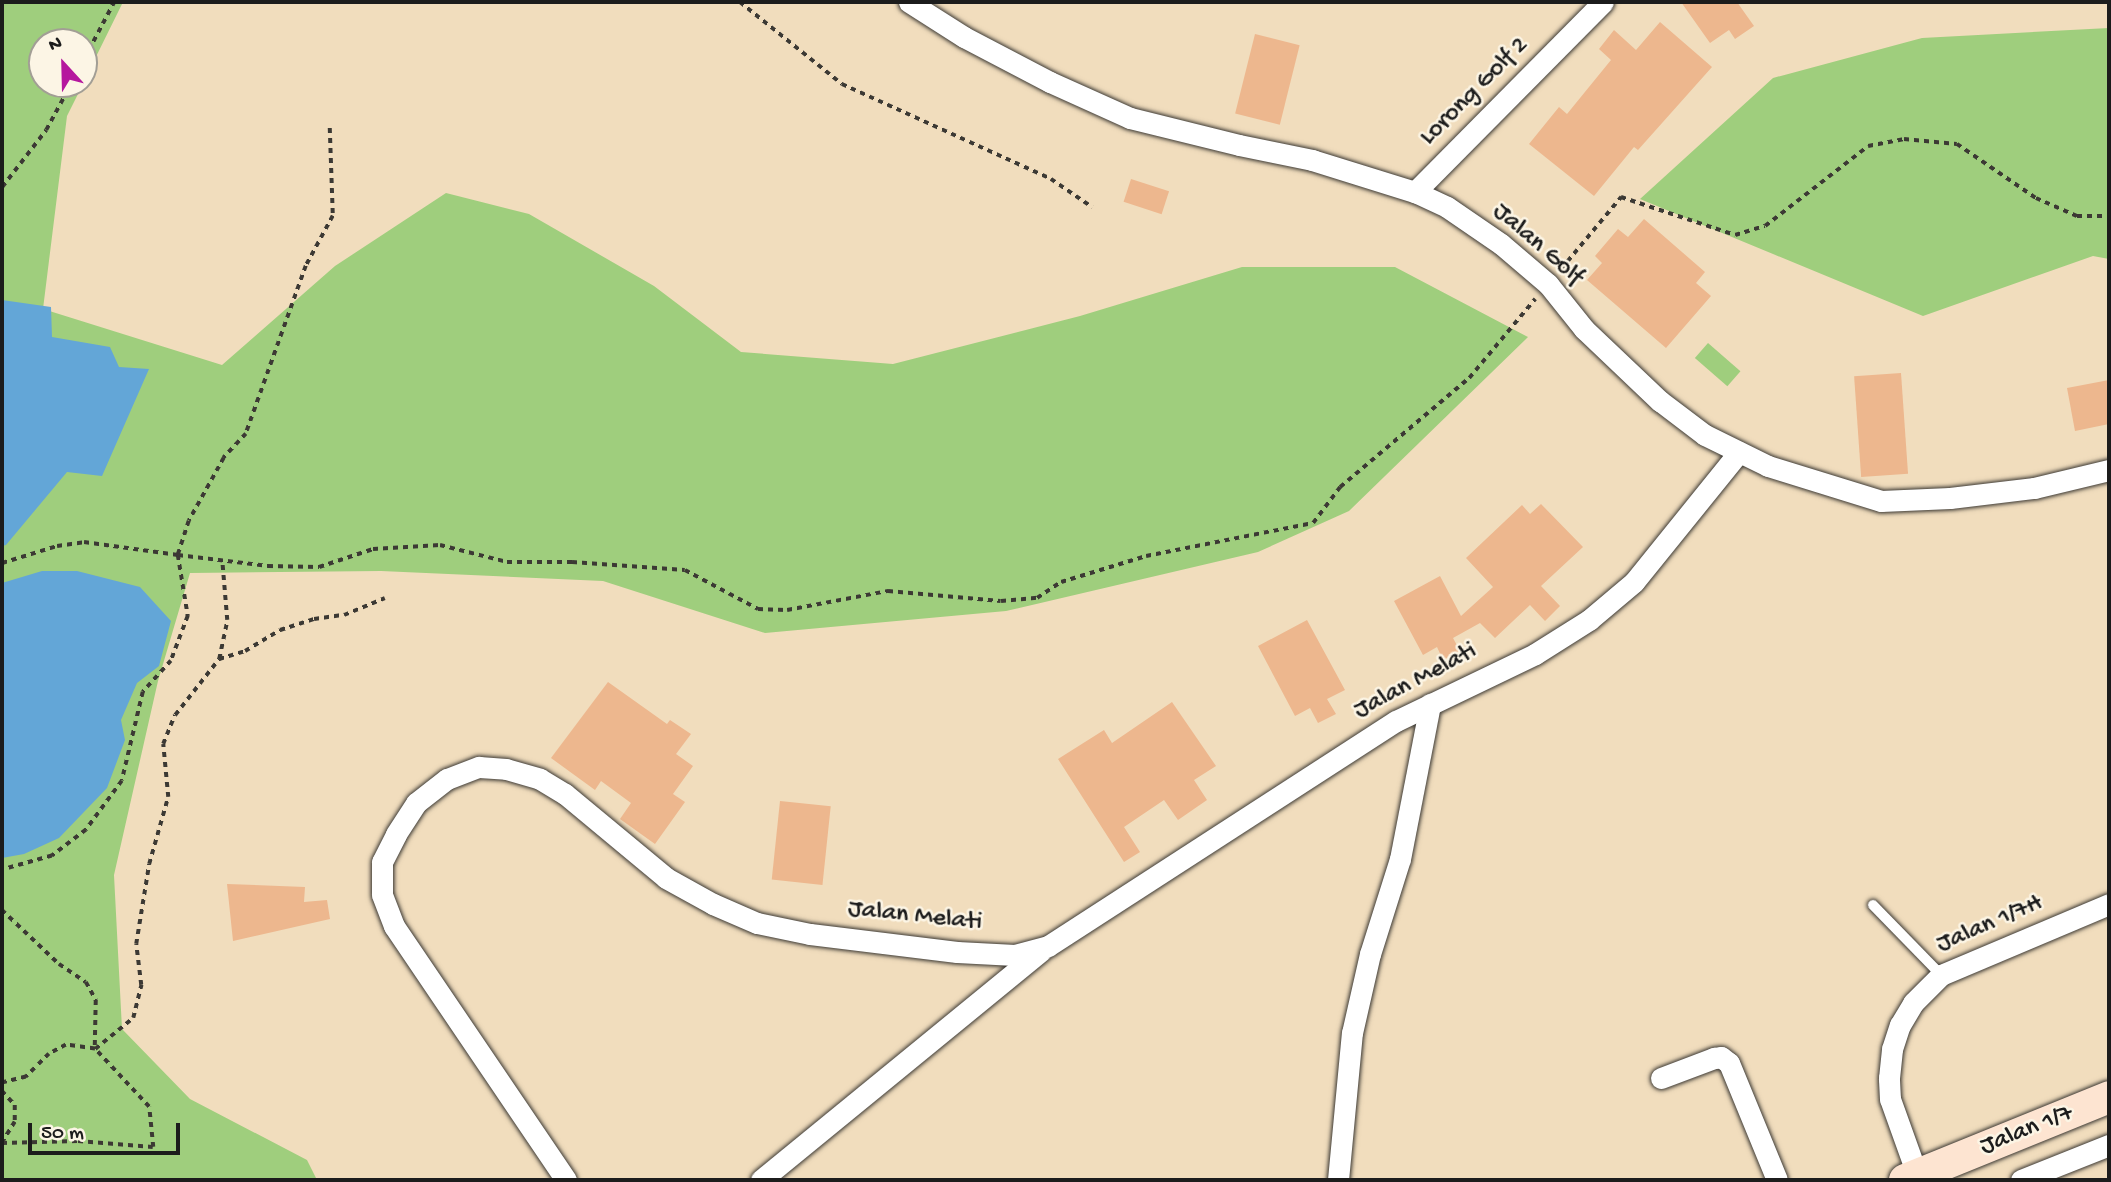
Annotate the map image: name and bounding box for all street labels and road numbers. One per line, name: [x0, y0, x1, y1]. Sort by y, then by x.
street label: Lorong Golf 2: [1414, 31, 1536, 153]
street label: Jalan Golf: [1485, 197, 1589, 293]
street label: Jalan Melati: [1349, 637, 1483, 727]
street label: Jalan 1/7H: [1932, 889, 2048, 961]
street label: Jalan Melati: [846, 894, 984, 940]
street label: Jalan 1/7: [1976, 1098, 2078, 1164]

